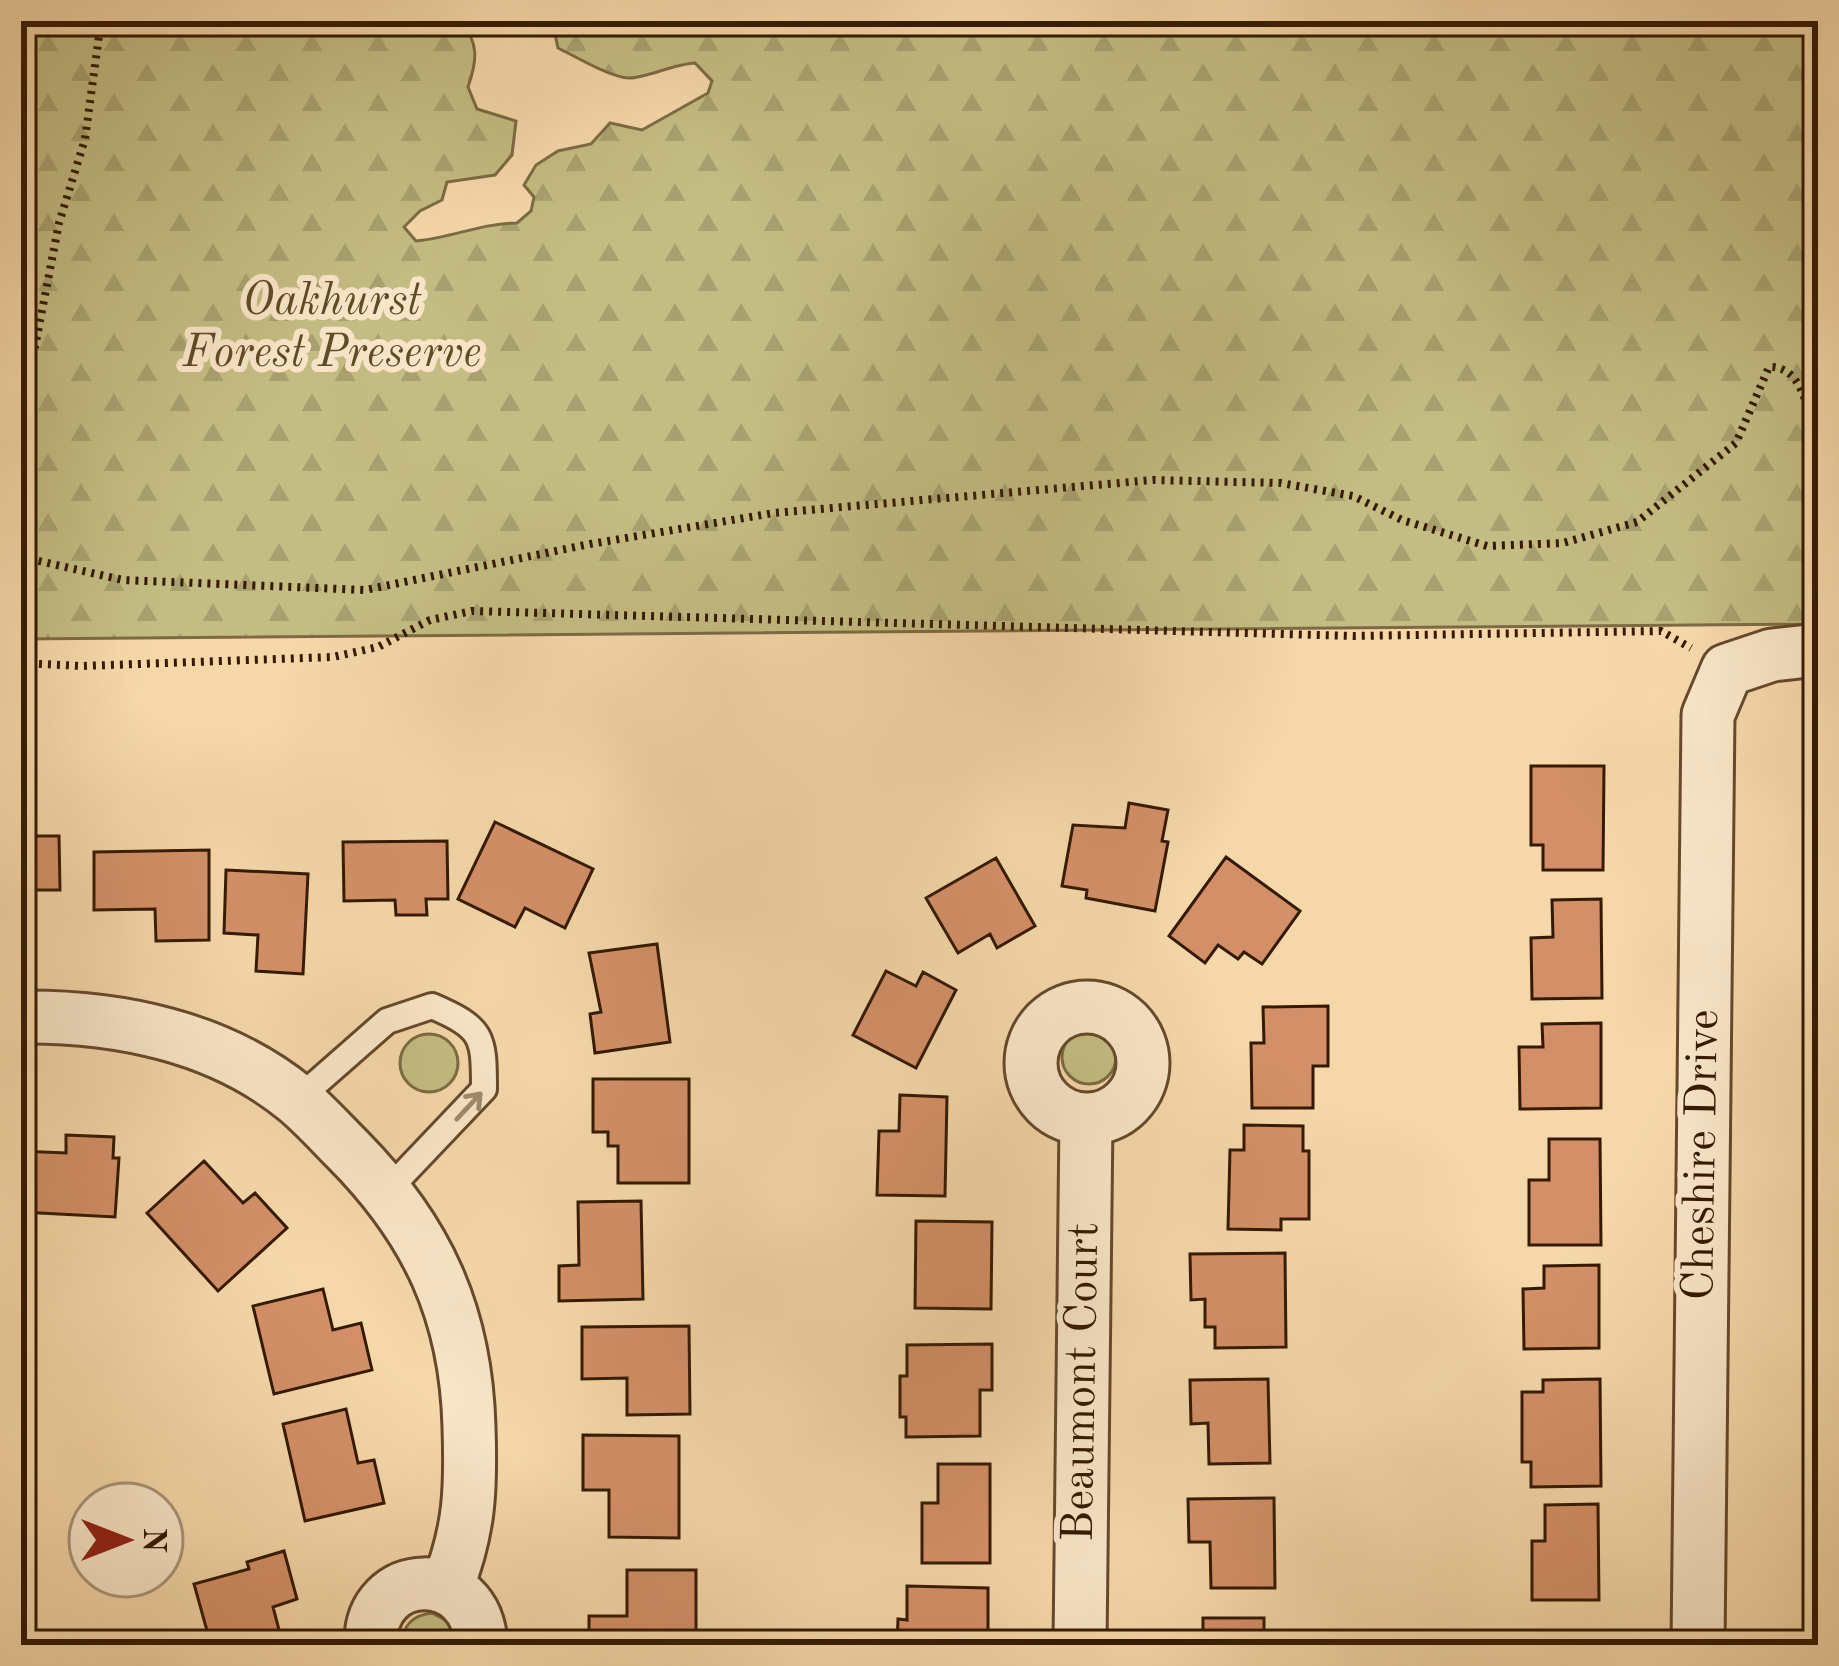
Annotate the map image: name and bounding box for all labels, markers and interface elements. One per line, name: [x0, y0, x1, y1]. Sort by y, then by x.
park label: Oakhurst Forest Preserve: [182, 279, 481, 377]
street label: Cheshire Drive: [1678, 1009, 1728, 1301]
one-way arrow: [454, 1091, 482, 1121]
street label: Beaumont Court: [1058, 1222, 1108, 1542]
north arrow: [66, 1480, 186, 1600]
text: N: [136, 1527, 169, 1553]

